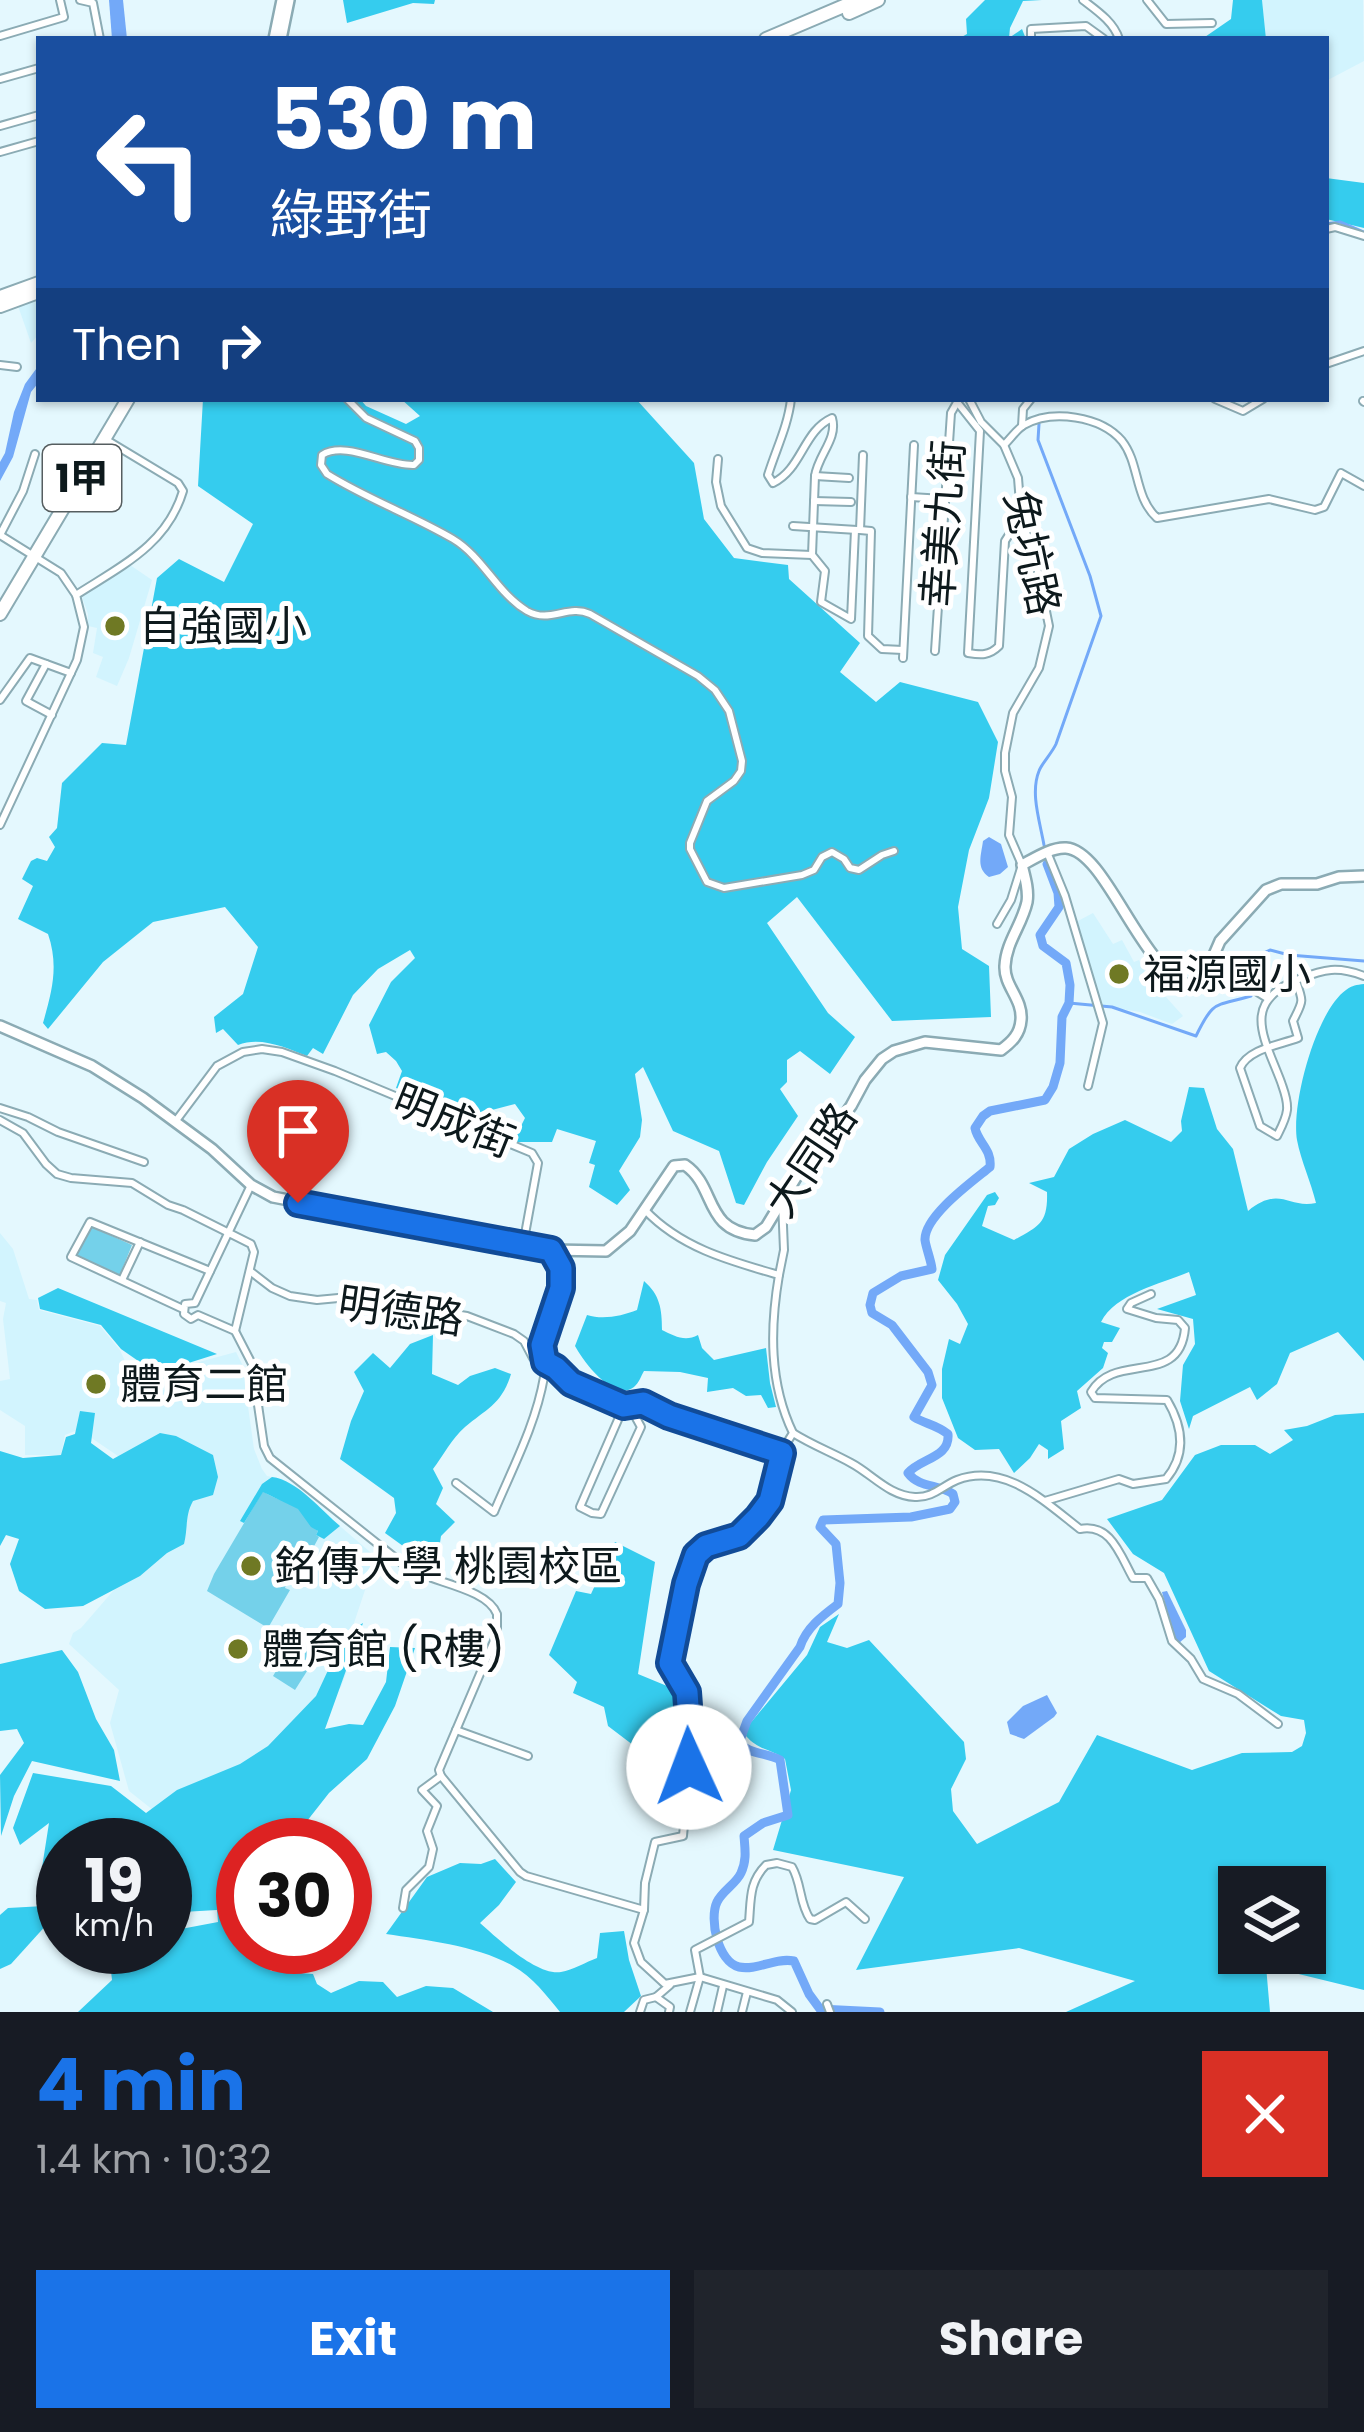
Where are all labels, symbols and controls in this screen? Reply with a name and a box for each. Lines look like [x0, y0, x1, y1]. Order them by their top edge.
text: 530 m [270, 61, 537, 178]
icon: left [72, 84, 228, 240]
text: 綠野街 [270, 177, 432, 253]
icon: right [206, 312, 272, 378]
text: Then [72, 313, 182, 376]
street label: 幸美九街 [908, 438, 978, 610]
road number: 1甲 [43, 445, 121, 511]
street label: 兔坑路 [990, 485, 1074, 621]
place label: 自強國小 [139, 597, 307, 656]
marker: 自強國小 [102, 613, 128, 639]
place label: 福源國小 [1143, 945, 1311, 1004]
marker: 福源國小 [1106, 961, 1132, 987]
street label: 明成街 [385, 1070, 523, 1172]
pin [247, 1080, 349, 1203]
street label: 大同路 [751, 1091, 871, 1229]
icon: arrive [265, 1098, 331, 1164]
street label: 明德路 [334, 1273, 468, 1349]
place label: 體育二館 [120, 1355, 288, 1414]
marker: 體育二館 [83, 1371, 109, 1397]
place label: 銘傳大學 桃園校區 [275, 1537, 622, 1596]
marker: 銘傳大學 桃園校區 [238, 1553, 264, 1579]
place label: 體育館 (R樓) [262, 1620, 505, 1679]
marker: 體育館 (R樓) [225, 1636, 251, 1662]
position arrow [626, 1704, 752, 1830]
speed limit sign: 30 [216, 1818, 372, 1974]
text: 19 [84, 1839, 144, 1923]
map controls [1218, 1866, 1326, 1974]
button: layers [1218, 1866, 1326, 1974]
text: km/h [74, 1904, 154, 1947]
text: 4 min [36, 2034, 246, 2135]
button: close [1202, 2051, 1328, 2177]
text: 1.4 km · 10:32 [36, 2132, 272, 2187]
button: Exit [36, 2270, 670, 2408]
button: Share [694, 2270, 1328, 2408]

